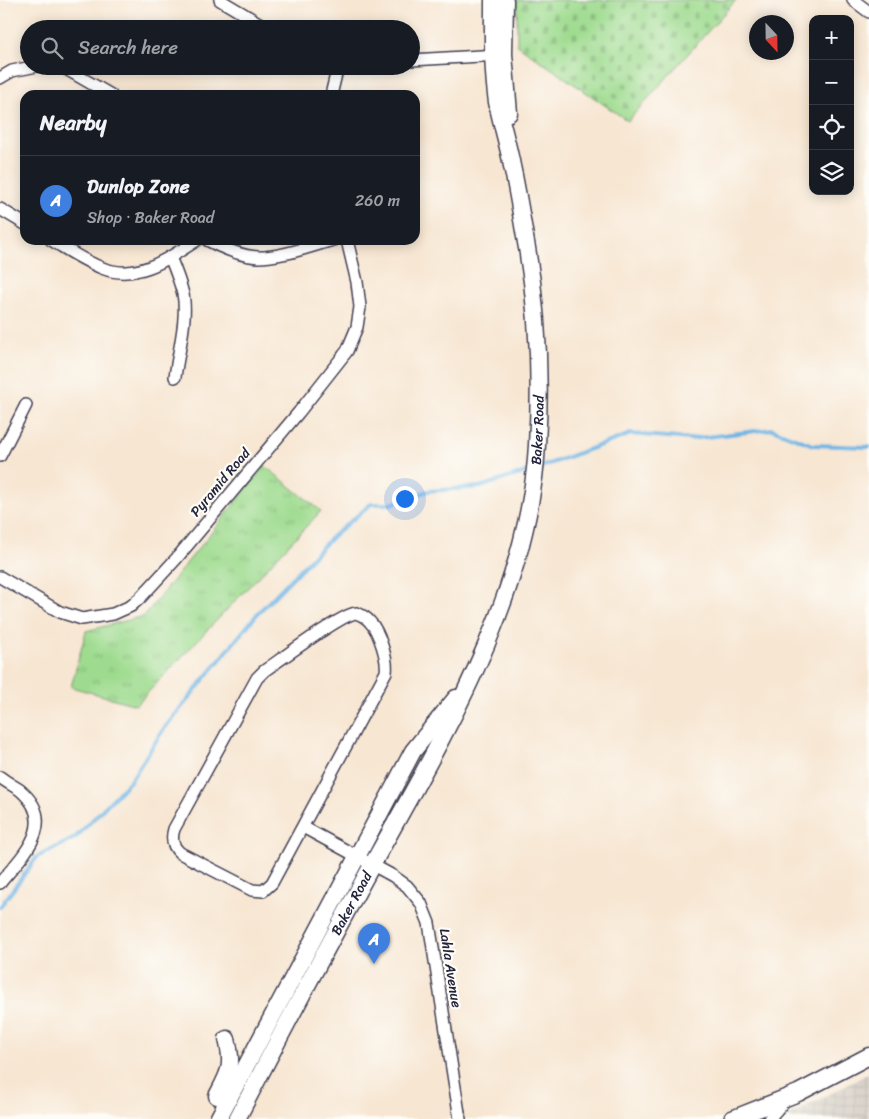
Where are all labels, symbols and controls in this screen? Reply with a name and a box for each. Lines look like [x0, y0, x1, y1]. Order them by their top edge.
north arrow [749, 15, 794, 60]
map controls [809, 15, 854, 195]
button: + [809, 15, 854, 60]
search box [20, 20, 420, 75]
text: Search here [78, 31, 178, 64]
icon: search [38, 34, 66, 62]
button: − [809, 60, 854, 105]
text: Nearby [40, 104, 106, 142]
button: locate [809, 105, 854, 150]
button: layers [809, 150, 854, 195]
text: Dunlop Zone [87, 170, 190, 203]
text: A [51, 186, 61, 215]
text: 260 m [355, 186, 400, 215]
text: Shop · Baker Road [87, 203, 214, 232]
street label: Baker Road [524, 393, 552, 466]
street label: Pyramid Road [184, 441, 258, 523]
your location [392, 486, 418, 512]
street label: Baker Road [324, 866, 380, 940]
pin: A [358, 923, 390, 964]
street label: Lahla Avenue [432, 927, 469, 1010]

